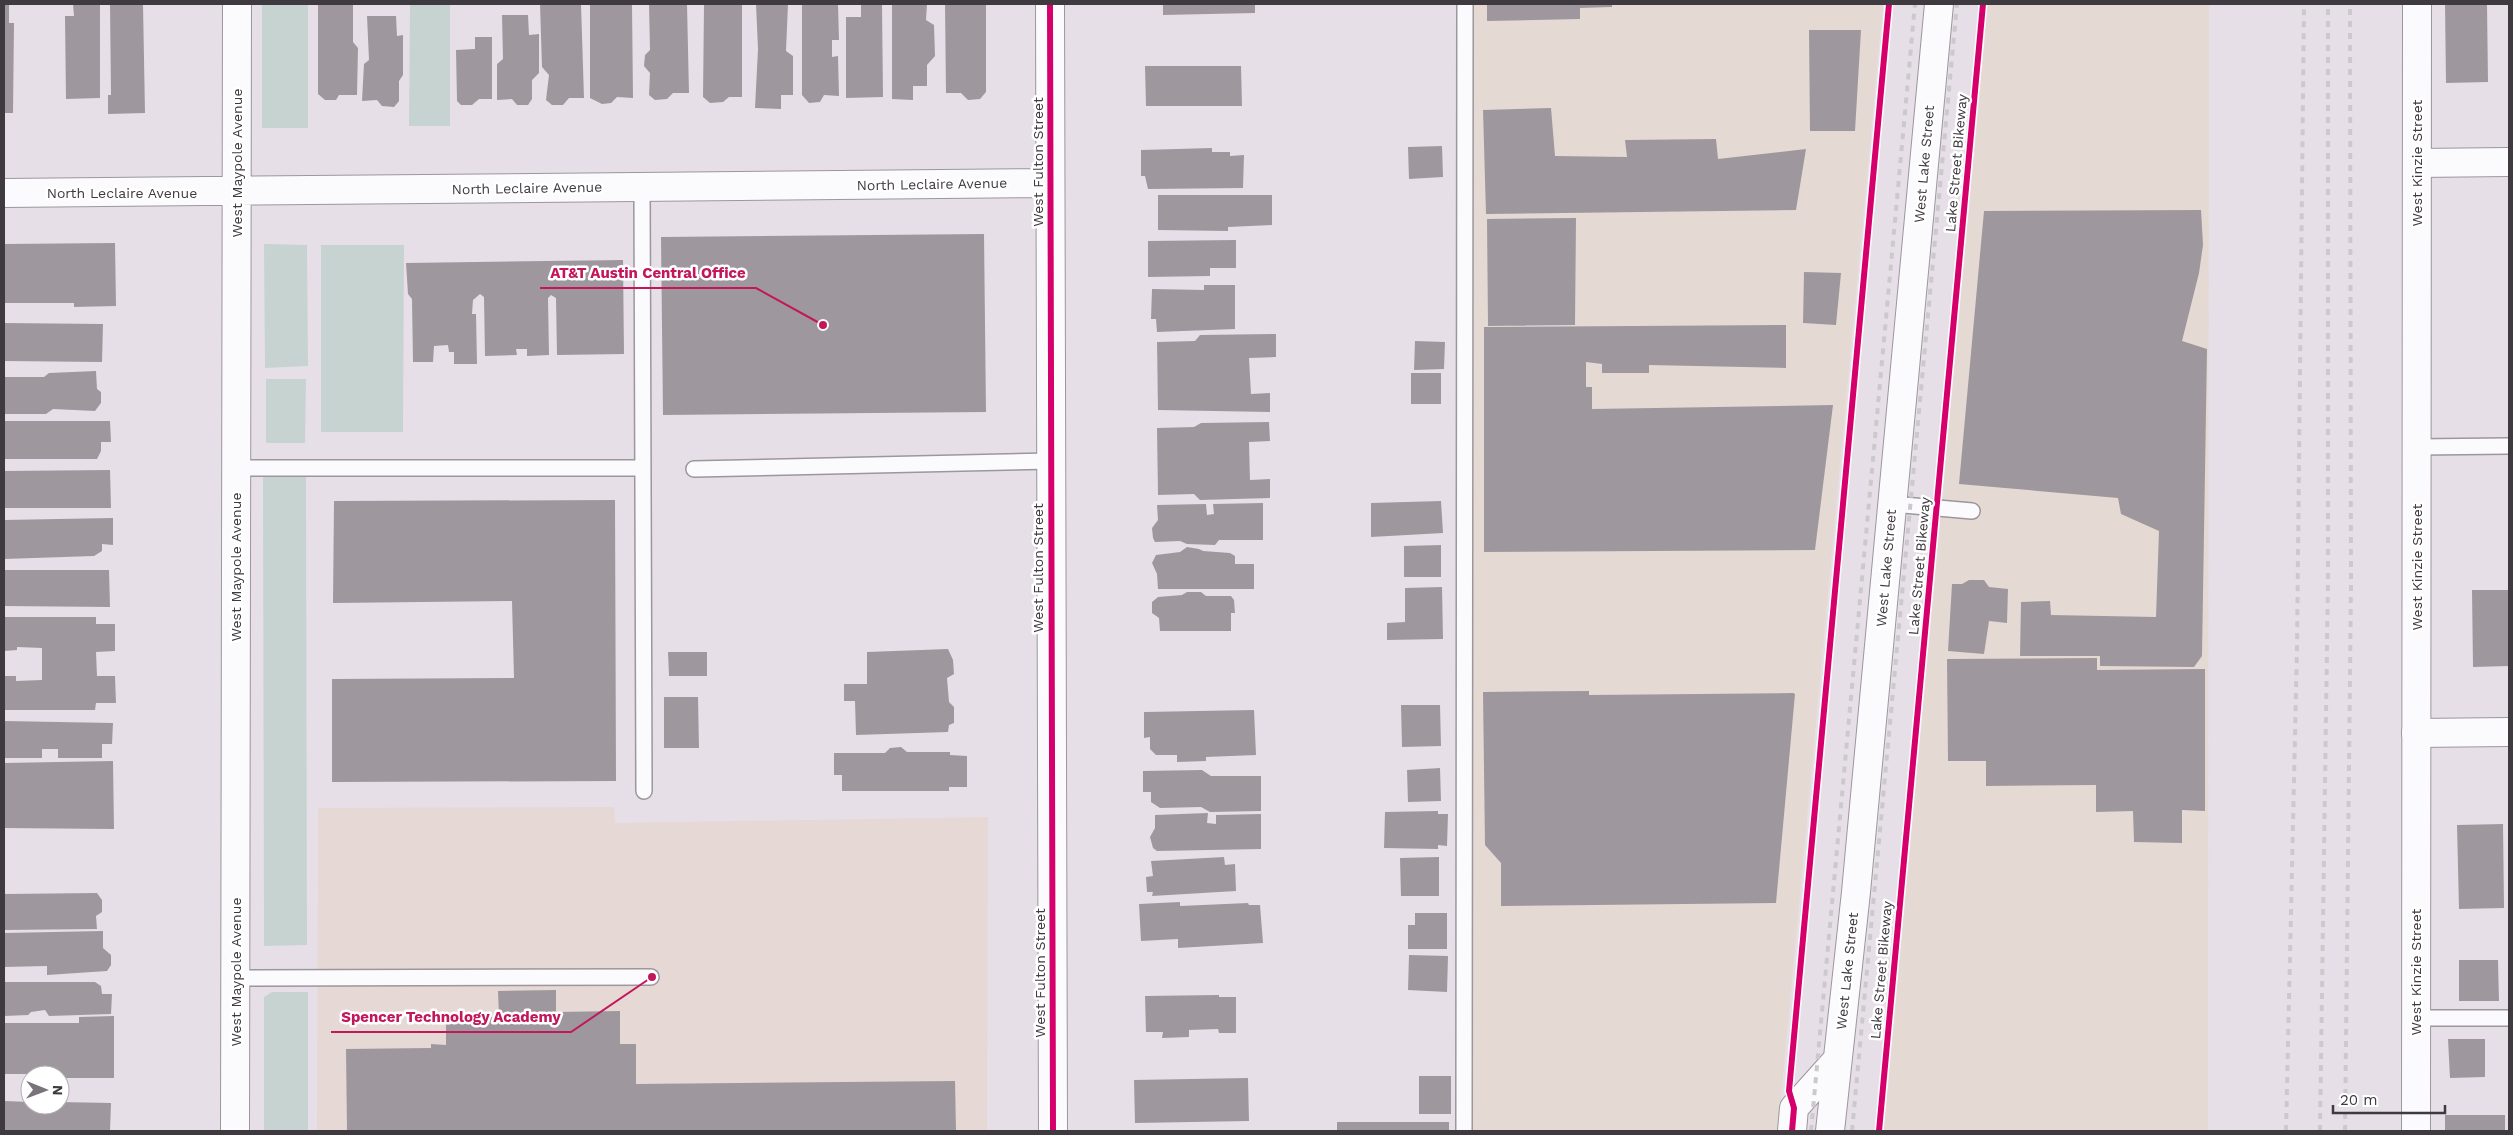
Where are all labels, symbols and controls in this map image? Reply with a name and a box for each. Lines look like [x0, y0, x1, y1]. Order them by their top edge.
street label: West Maypole Avenue [229, 89, 245, 237]
street label: Lake Street Bikeway [1942, 93, 1970, 233]
street label: West Fulton Street [1030, 97, 1046, 227]
street label: West Kinzie Street [2409, 99, 2425, 226]
street label: West Lake Street [1911, 104, 1937, 224]
street label: North Leclaire Avenue [857, 175, 1007, 193]
street label: North Leclaire Avenue [452, 179, 602, 197]
street label: North Leclaire Avenue [47, 185, 197, 201]
callout: AT&T Austin Central Office [540, 258, 756, 288]
text: AT&T Austin Central Office [550, 264, 746, 282]
street label: West Maypole Avenue [228, 493, 244, 641]
street label: Lake Street Bikeway [1905, 496, 1933, 636]
street label: West Fulton Street [1030, 503, 1046, 633]
street label: West Kinzie Street [2409, 503, 2425, 630]
street label: West Lake Street [1873, 508, 1899, 628]
street label: West Maypole Avenue [228, 898, 244, 1046]
street label: Lake Street Bikeway [1867, 900, 1895, 1040]
street label: West Fulton Street [1032, 908, 1048, 1038]
street label: West Kinzie Street [2408, 908, 2424, 1035]
street label: West Lake Street [1833, 911, 1861, 1031]
callout: Spencer Technology Academy [331, 1002, 571, 1032]
text: Spencer Technology Academy [341, 1008, 561, 1026]
north arrow [20, 1065, 70, 1115]
scale bar [2333, 1082, 2446, 1114]
text: N [50, 1085, 66, 1096]
text: 20 m [2340, 1091, 2378, 1109]

